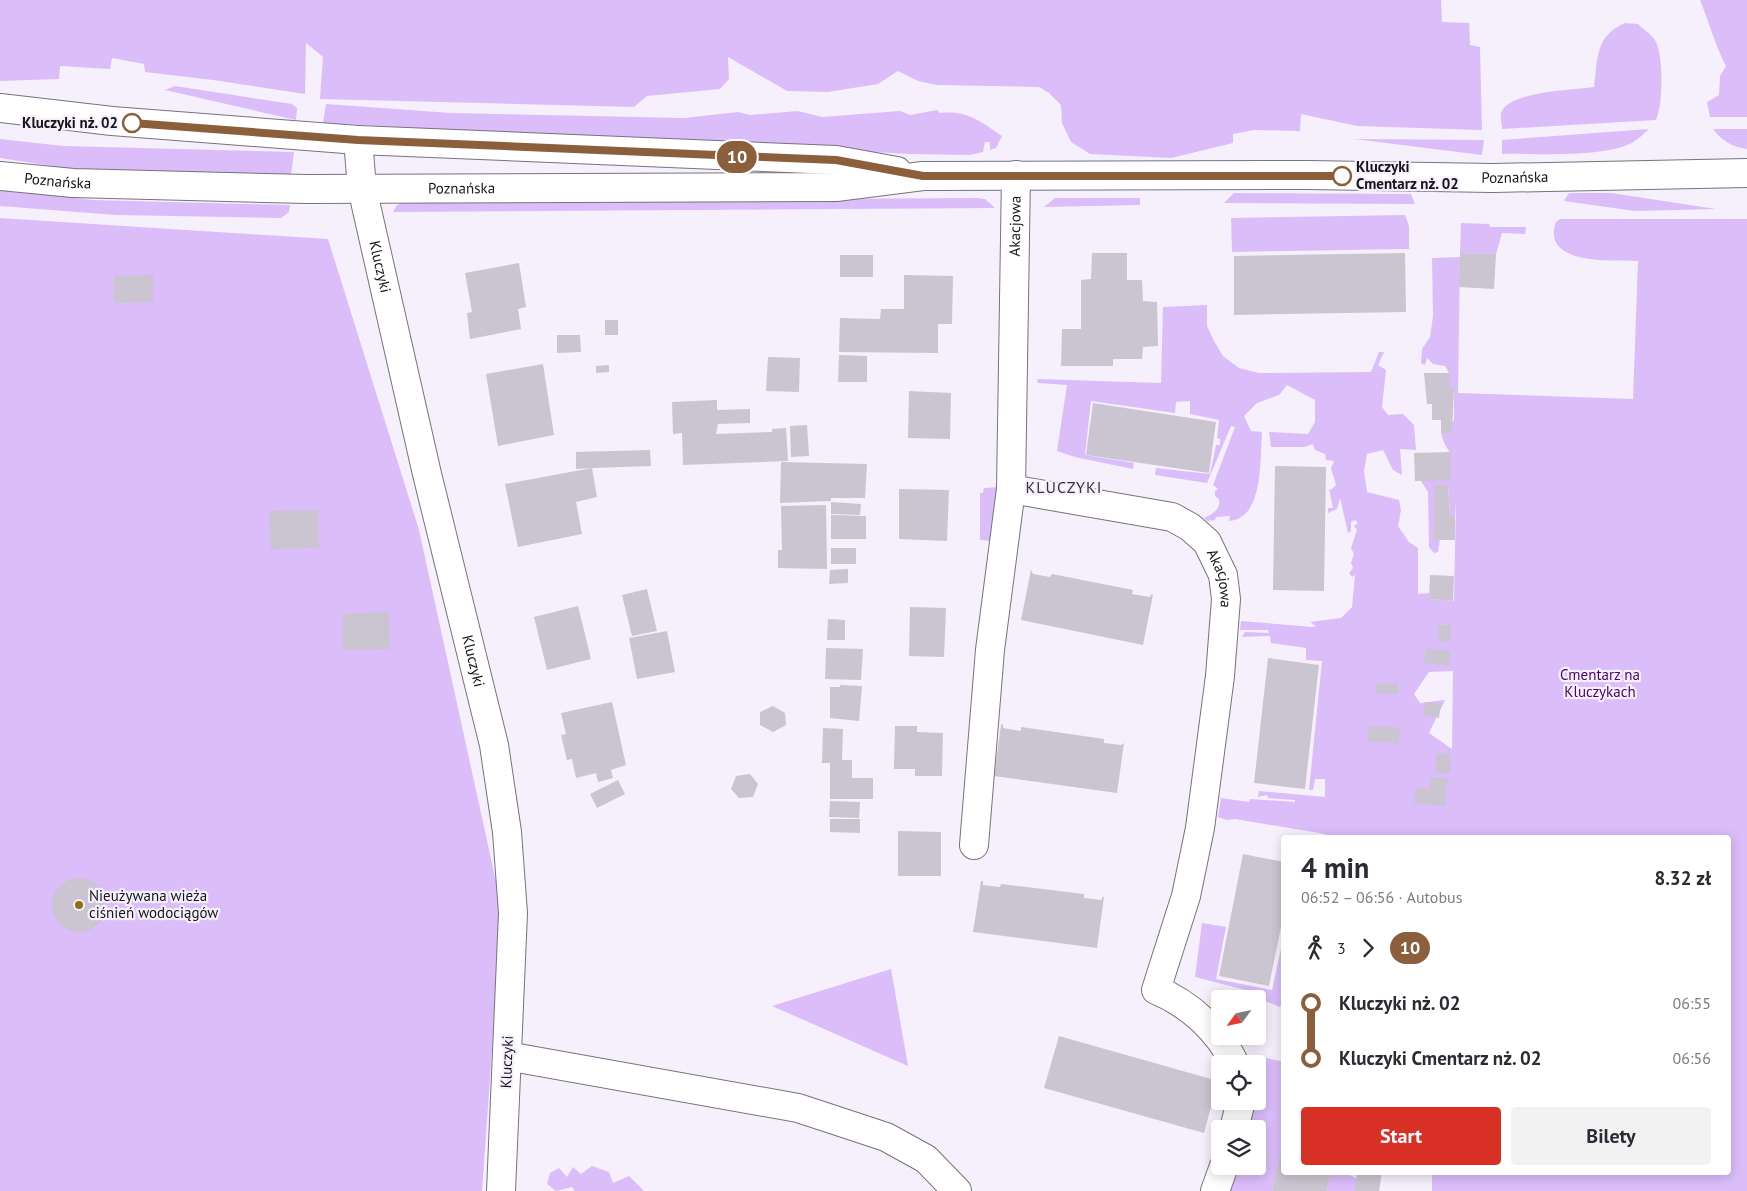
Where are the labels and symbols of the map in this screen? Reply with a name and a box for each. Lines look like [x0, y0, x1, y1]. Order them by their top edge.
place label: Kluczyki nż. 02 [22, 113, 118, 132]
marker: Kluczyki nż. 02 [122, 113, 142, 133]
line badge: 10 [714, 141, 760, 173]
place label: Kluczyki Cmentarz nż. 02 [1356, 157, 1459, 193]
marker: Kluczyki Cmentarz nż. 02 [1332, 166, 1352, 186]
street label: Poznańska [1481, 167, 1549, 187]
street label: Poznańska [23, 168, 92, 192]
street label: Poznańska [428, 178, 495, 198]
street label: Akacjowa [1005, 196, 1025, 256]
street label: Kluczyki [365, 239, 396, 295]
district label: KLUCZYKI [1026, 477, 1102, 497]
street label: Akacjowa [1203, 546, 1236, 608]
street label: Kluczyki [458, 633, 489, 689]
park label: Cmentarz na Kluczykach [1560, 665, 1640, 701]
place label: Nieużywana wieża ciśnień wodociągów [89, 886, 218, 922]
marker: Nieużywana wieża ciśnień wodociągów [73, 899, 85, 911]
north arrow [1211, 990, 1266, 1045]
street label: Kluczyki [496, 1035, 517, 1089]

